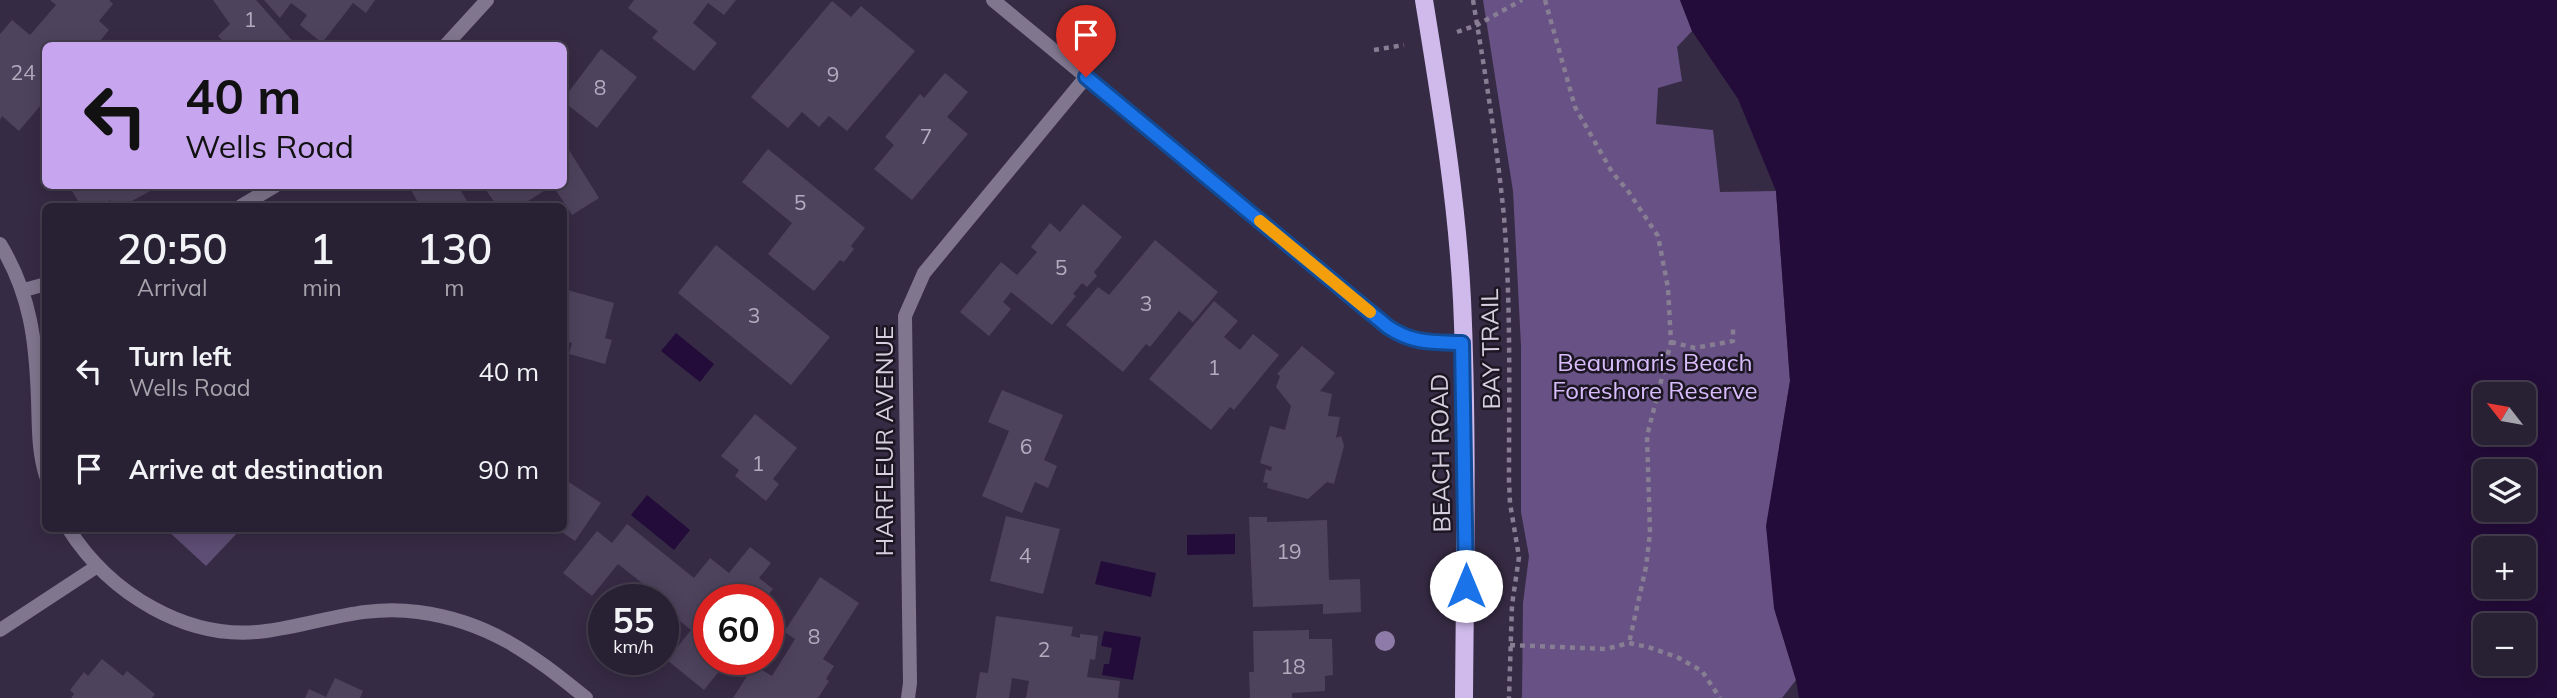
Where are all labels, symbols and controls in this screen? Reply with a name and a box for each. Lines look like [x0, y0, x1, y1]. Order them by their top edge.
pin [1056, 5, 1116, 77]
house number: 1 [244, 6, 256, 32]
icon: arrive [1067, 16, 1105, 54]
house number: 24 [10, 59, 36, 85]
house number: 9 [827, 61, 839, 87]
text: 40 m [185, 65, 301, 126]
icon: left [70, 70, 161, 161]
house number: 8 [594, 74, 606, 100]
house number: 7 [920, 123, 932, 149]
text: Wells Road [185, 126, 354, 166]
house number: 5 [794, 189, 806, 215]
text: 20:50 [117, 222, 228, 275]
text: 1 [309, 222, 335, 275]
text: 130 [417, 222, 492, 275]
house number: 5 [1055, 254, 1067, 280]
text: Arrival [137, 273, 207, 302]
text: min [302, 273, 342, 302]
text: m [444, 273, 464, 302]
street label: BAY TRAIL [1474, 288, 1506, 410]
house number: 3 [1140, 290, 1152, 316]
house number: 3 [748, 302, 760, 328]
street label: HARFLEUR AVENUE [869, 326, 899, 556]
text: Turn left [129, 340, 231, 373]
park label: Beaumaris Beach Foreshore Reserve [1552, 347, 1758, 405]
icon: left [70, 352, 108, 390]
house number: 1 [1208, 354, 1220, 380]
text: 40 m [478, 355, 539, 388]
text: Wells Road [129, 373, 250, 402]
street label: BEACH ROAD [1424, 373, 1456, 533]
north arrow [2473, 382, 2536, 444]
map controls [2473, 382, 2536, 676]
house number: 6 [1020, 433, 1032, 459]
icon: arrive [70, 450, 108, 488]
house number: 1 [752, 450, 764, 476]
text: Arrive at destination [129, 453, 384, 486]
text: 90 m [478, 453, 539, 486]
button: layers [2473, 459, 2536, 522]
button: + [2473, 536, 2536, 599]
house number: 19 [1276, 538, 1302, 564]
house number: 4 [1019, 542, 1032, 568]
position arrow [1429, 549, 1503, 623]
speed limit sign: 60 [693, 584, 784, 675]
text: 55 [612, 598, 655, 642]
button: − [2473, 613, 2536, 676]
house number: 8 [808, 623, 820, 649]
text: km/h [613, 635, 654, 658]
house number: 2 [1038, 636, 1050, 662]
house number: 18 [1280, 653, 1306, 679]

